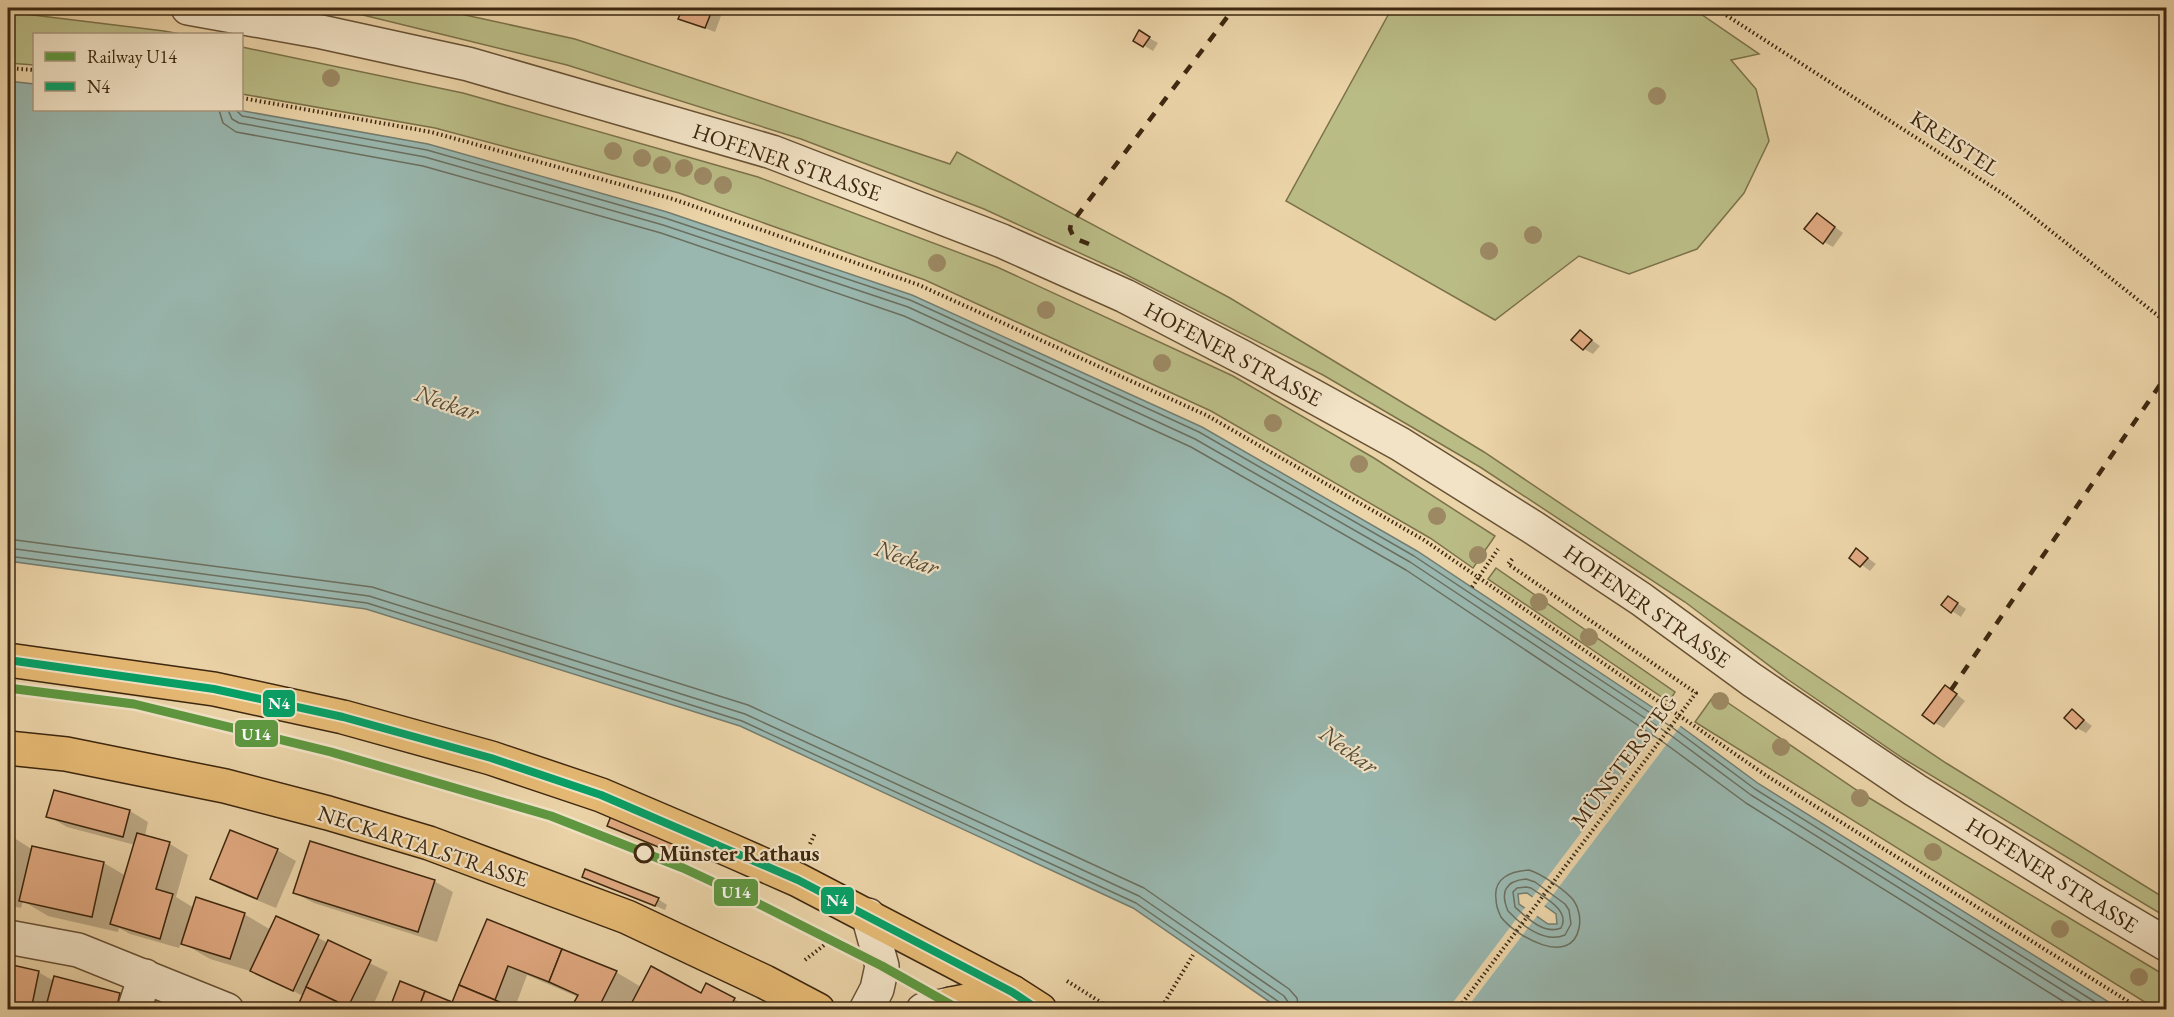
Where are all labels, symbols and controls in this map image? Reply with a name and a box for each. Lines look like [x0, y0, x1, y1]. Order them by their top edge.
legend [33, 33, 243, 111]
text: Railway U14 [87, 45, 177, 68]
text: N4 [87, 75, 110, 98]
street label: KREISTEL [1905, 103, 2005, 183]
street label: HOFENER STRASSE [689, 116, 885, 208]
street label: HOFENER STRASSE [1139, 295, 1327, 413]
water label: Neckar [410, 376, 485, 428]
water label: Neckar [870, 531, 945, 583]
street label: HOFENER STRASSE [1558, 537, 1736, 675]
street label: MÜNSTERSTEG [1564, 688, 1684, 834]
line badge: N4 [262, 689, 296, 718]
text: N4 [268, 693, 290, 714]
water label: Neckar [1313, 717, 1386, 782]
line badge: U14 [234, 719, 279, 748]
text: U14 [242, 724, 271, 745]
street label: NECKARTALSTRASSE [314, 798, 532, 894]
street label: HOFENER STRASSE [1960, 810, 2144, 940]
place label: Münster Rathaus [659, 839, 820, 868]
marker: Münster Rathaus [634, 843, 654, 863]
line badge: U14 [713, 878, 759, 907]
text: U14 [722, 882, 751, 903]
line badge: N4 [820, 886, 855, 915]
text: N4 [826, 890, 848, 911]

